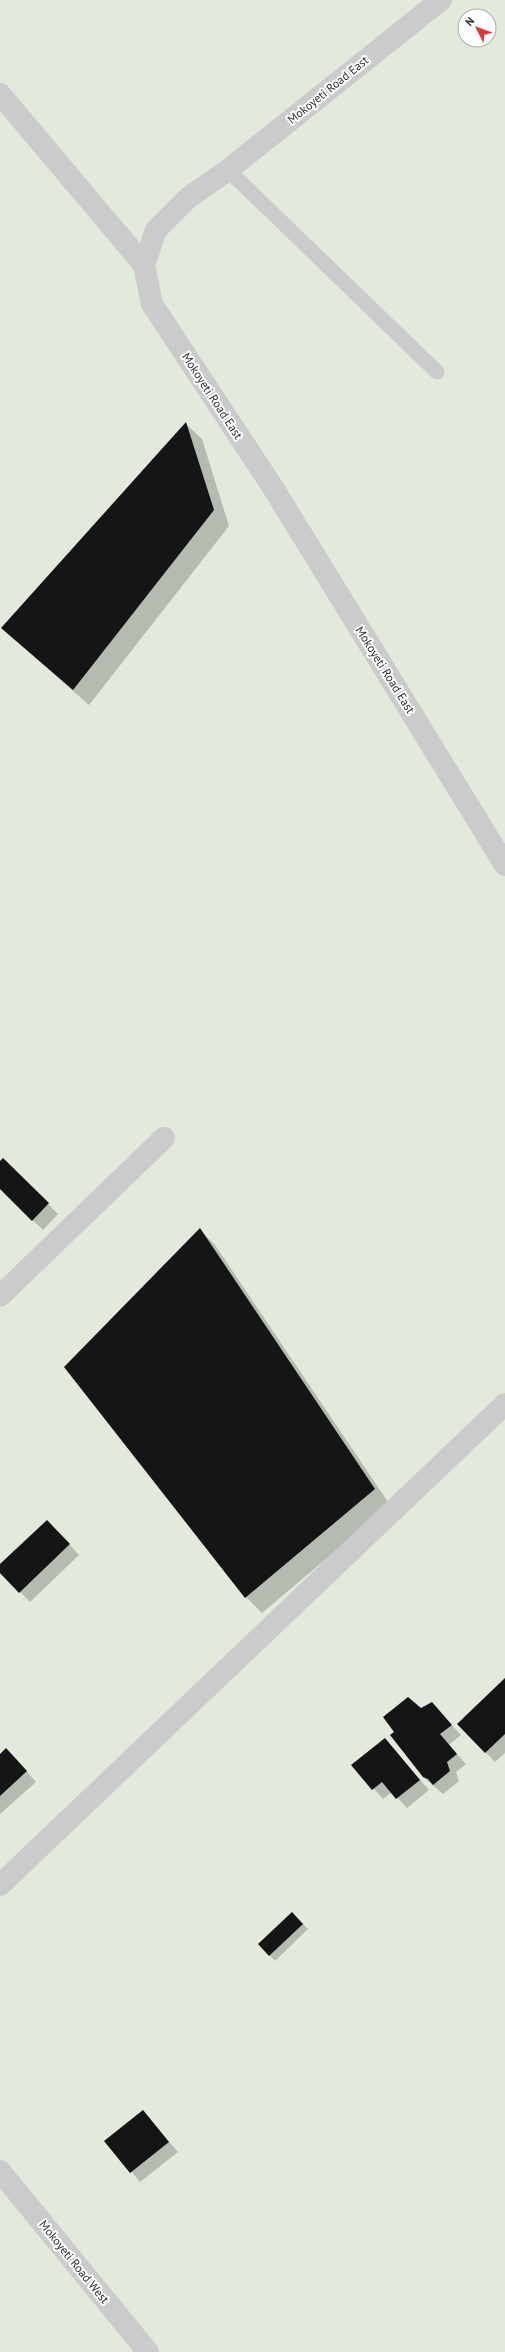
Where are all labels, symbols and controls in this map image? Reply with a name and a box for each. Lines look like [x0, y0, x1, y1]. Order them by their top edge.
north arrow [457, 8, 497, 48]
text: N [462, 14, 477, 29]
street label: Mokoyeti Road East [284, 52, 371, 127]
street label: Mokoyeti Road East [179, 350, 246, 442]
street label: Mokoyeti Road East [353, 623, 418, 716]
street label: Mokoyeti Road West [36, 2217, 113, 2306]

